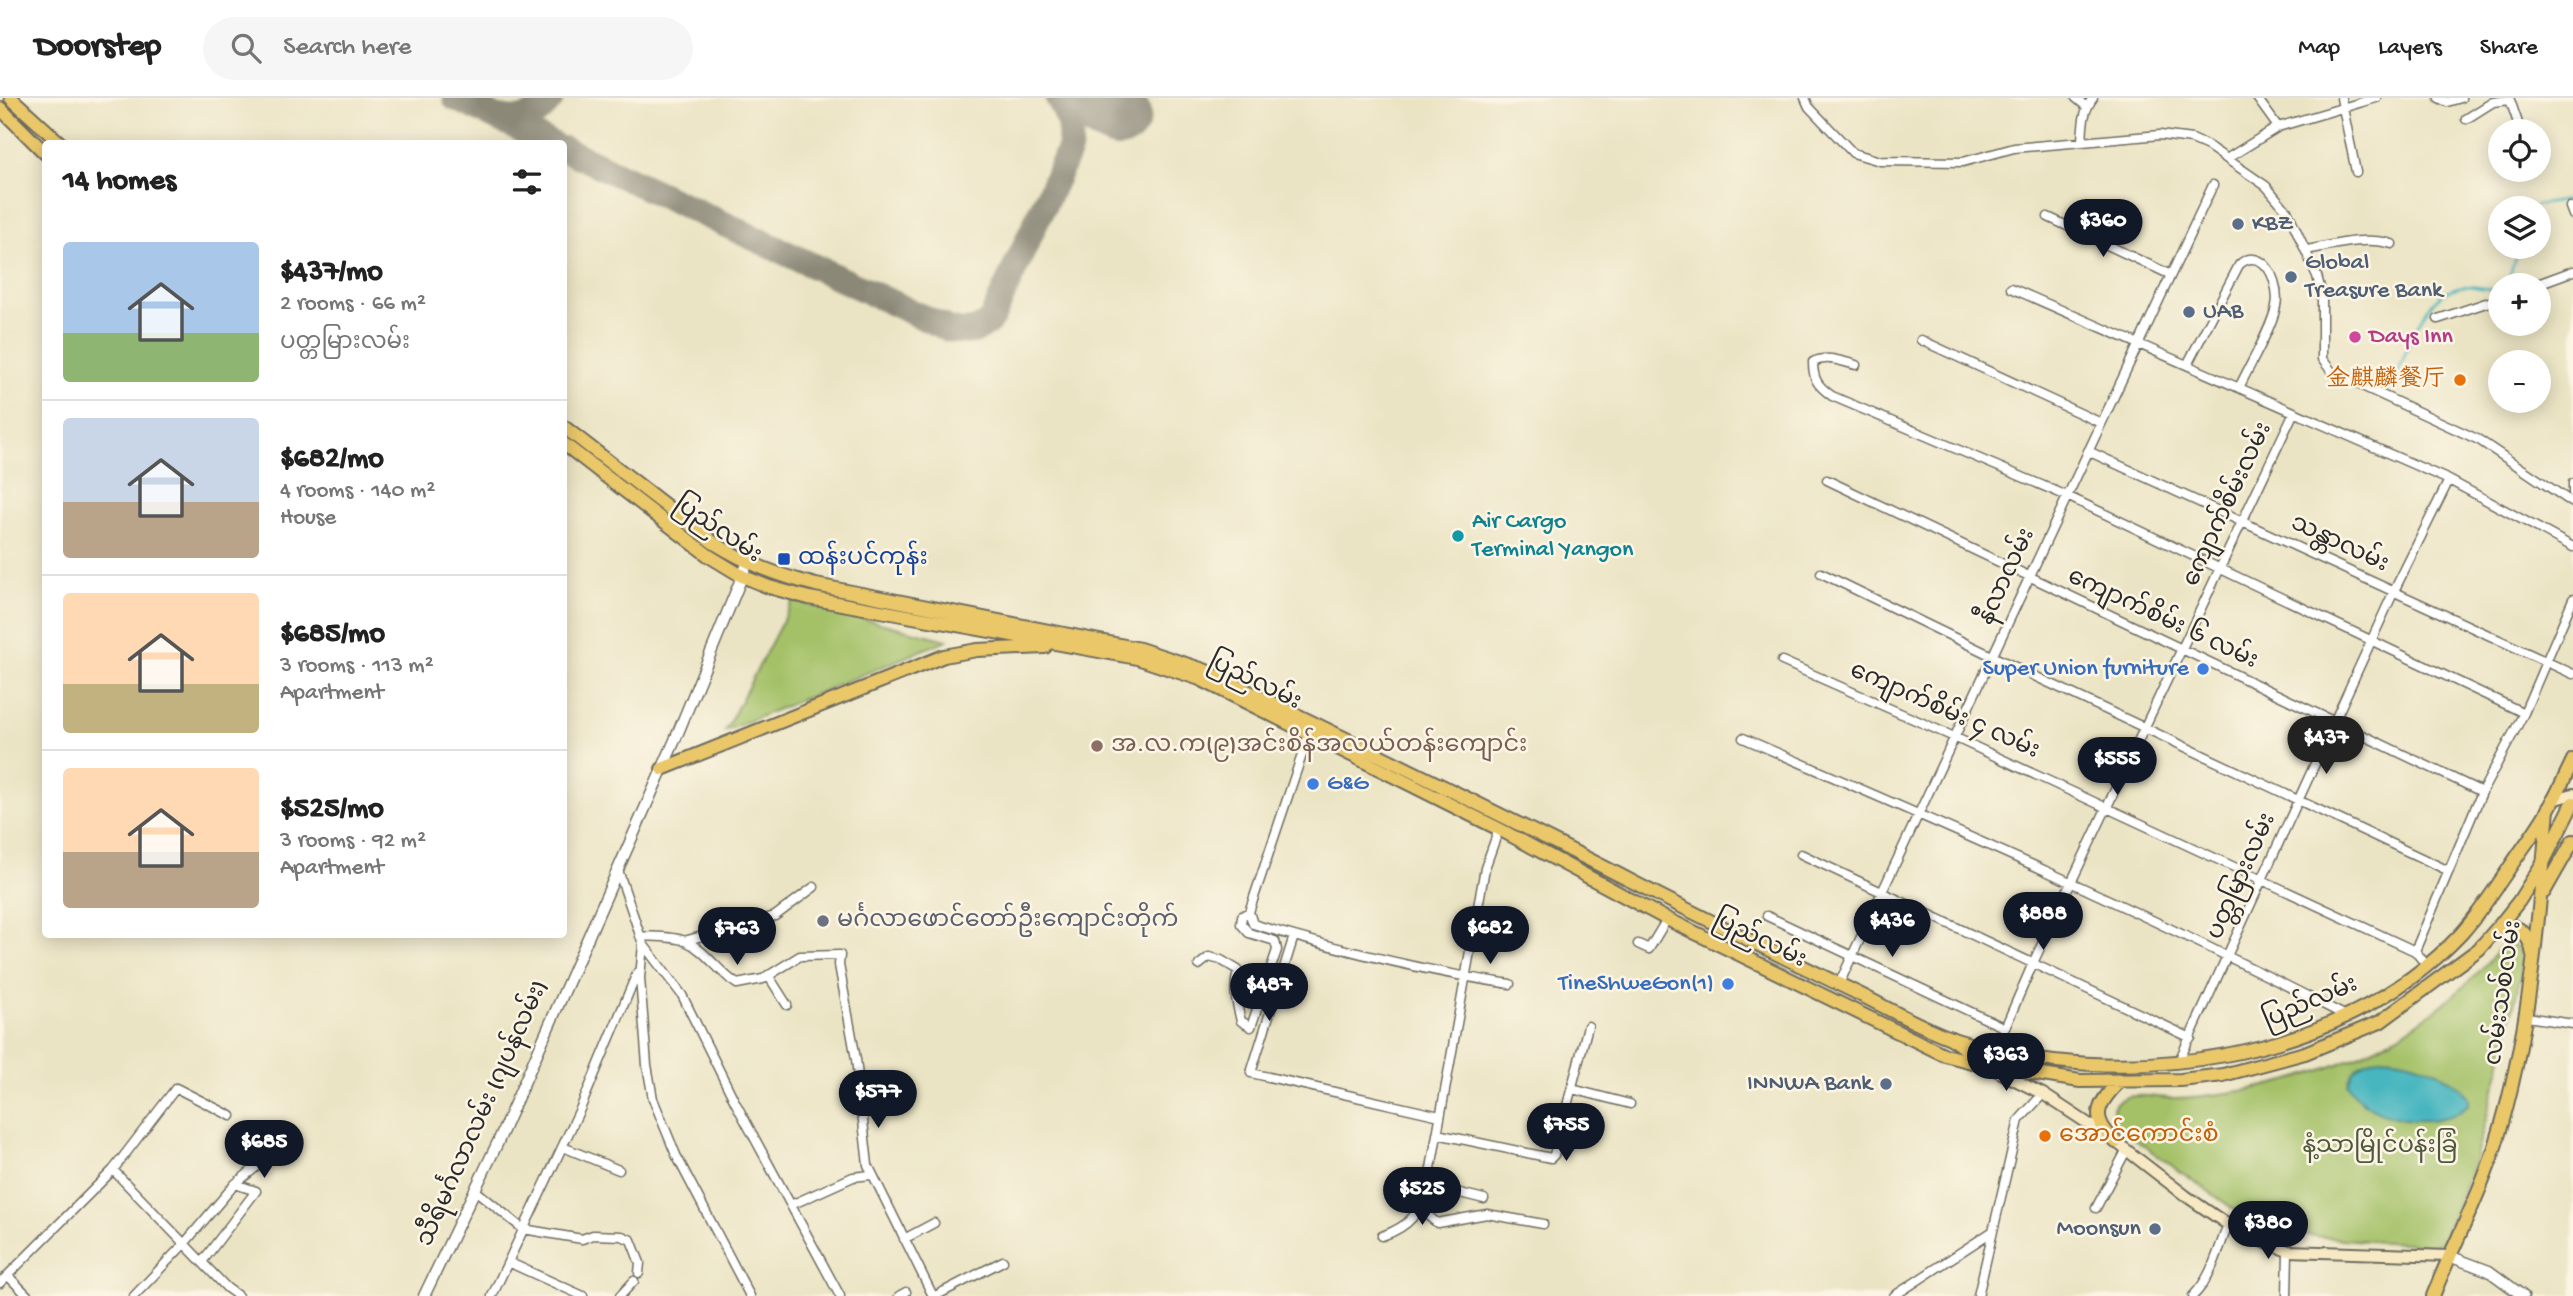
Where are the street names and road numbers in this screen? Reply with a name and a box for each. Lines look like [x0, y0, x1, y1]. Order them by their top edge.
street label: ကျောက်စိမ်းလမ်း [2174, 416, 2281, 592]
street label: ပြည်လမ်း [667, 487, 769, 572]
street label: သန္တာလမ်း [2285, 505, 2395, 581]
street label: နီလာလမ်း [1969, 522, 2044, 630]
street label: ကျောက်စိမ်း ၆ လမ်း [2062, 559, 2264, 678]
street label: ပြည်လမ်း [1202, 644, 1307, 719]
street label: ကျောက်စိမ်း ၄ လမ်း [1844, 653, 2045, 768]
street label: ပတ္တမြားလမ်း [2198, 807, 2285, 945]
street label: ပြည်လမ်း [1707, 902, 1812, 977]
street label: လမ်းသစ်လမ်း [2476, 918, 2530, 1067]
street label: ပြည်လမ်း [2257, 967, 2363, 1038]
street label: သီရိမင်္ဂလာလမ်း (ဂျပန်လမ်း) [408, 974, 557, 1252]

